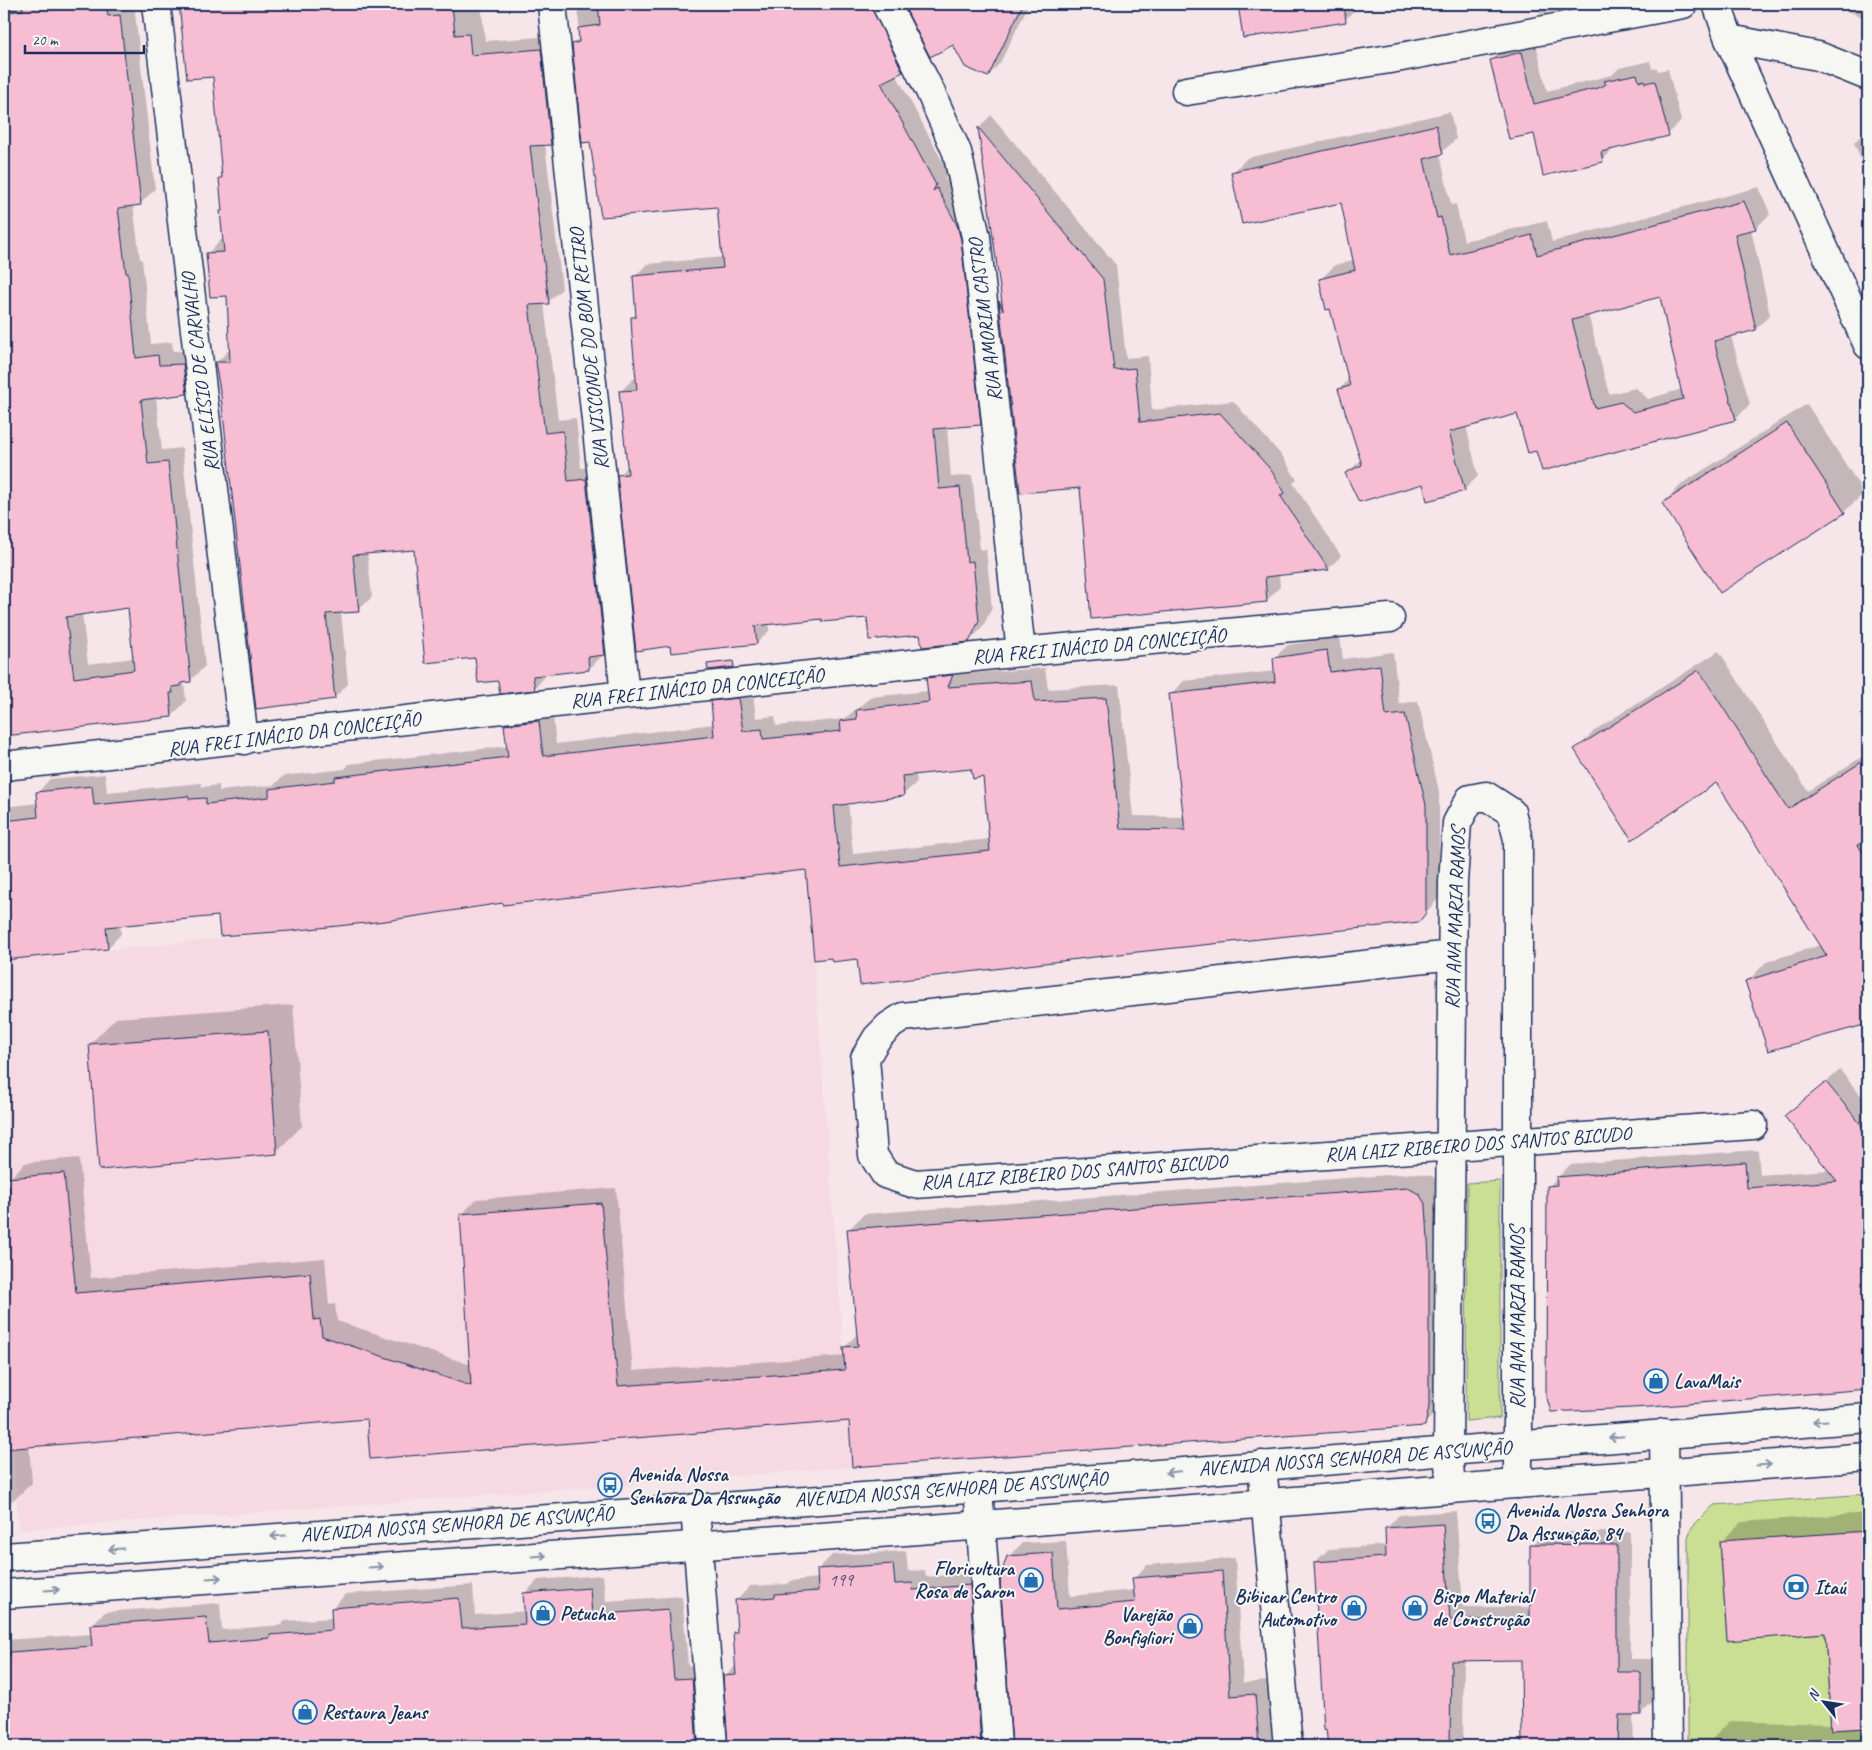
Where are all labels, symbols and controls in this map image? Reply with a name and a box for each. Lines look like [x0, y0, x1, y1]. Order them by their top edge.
scale bar [25, 22, 144, 54]
text: 20 m [32, 31, 59, 50]
street label: RUA VISCONDE DO BOM RETIRO [564, 225, 614, 471]
street label: RUA AMORIM CASTRO [962, 235, 1007, 403]
street label: RUA ELÍSIO DE CARVALHO [175, 269, 225, 473]
street label: RUA FREI INÁCIO DA CONCEIÇÃO [971, 622, 1229, 670]
street label: RUA FREI INÁCIO DA CONCEIÇÃO [569, 662, 827, 714]
street label: RUA FREI INÁCIO DA CONCEIÇÃO [166, 706, 424, 762]
street label: RUA ANA MARIA RAMOS [1439, 822, 1471, 1009]
street label: RUA LAIZ RIBEIRO DOS SANTOS BICUDO [1324, 1121, 1634, 1167]
street label: RUA LAIZ RIBEIRO DOS SANTOS BICUDO [920, 1149, 1230, 1195]
street label: RUA ANA MARIA RAMOS [1505, 1223, 1530, 1409]
shop icon: LavaMais [1643, 1368, 1669, 1394]
place label: LavaMais [1674, 1369, 1742, 1394]
one-way arrow [1812, 1417, 1828, 1426]
one-way arrow [1608, 1433, 1624, 1442]
street label: AVENIDA NOSSA SENHORA DE ASSUNÇÃO [1198, 1434, 1514, 1481]
one-way arrow [1756, 1461, 1772, 1470]
place label: Avenida Nossa Senhora Da Assunção [628, 1462, 781, 1510]
street label: AVENIDA NOSSA SENHORA DE ASSUNÇÃO [794, 1465, 1110, 1512]
one-way arrow [1165, 1468, 1181, 1477]
bus stop icon: Avenida Nossa Senhora Da Assunção [597, 1472, 623, 1498]
place label: Avenida Nossa Senhora Da Assunção, 84 [1506, 1498, 1670, 1546]
street label: AVENIDA NOSSA SENHORA DE ASSUNÇÃO [300, 1500, 616, 1547]
bus stop icon: Avenida Nossa Senhora Da Assunção, 84 [1475, 1508, 1501, 1534]
one-way arrow [270, 1532, 286, 1541]
one-way arrow [108, 1544, 124, 1553]
one-way arrow [530, 1551, 546, 1560]
place label: Floricultura Rosa de Saron [914, 1556, 1016, 1604]
one-way arrow [368, 1562, 384, 1571]
shop icon: Floricultura Rosa de Saron [1018, 1567, 1044, 1593]
house number: 199 [829, 1569, 855, 1591]
one-way arrow [206, 1573, 222, 1583]
bank icon: Itaú [1783, 1574, 1809, 1600]
place label: Itaú [1814, 1575, 1847, 1600]
place label: Bibicar Centro Automotivo [1235, 1584, 1338, 1632]
place label: Bispo Material de Construção [1432, 1584, 1536, 1632]
one-way arrow [44, 1586, 60, 1595]
shop icon: Bibicar Centro Automotivo [1341, 1595, 1367, 1621]
shop icon: Bispo Material de Construção [1402, 1595, 1428, 1621]
shop icon: Petucha [530, 1600, 556, 1626]
place label: Petucha [560, 1601, 616, 1626]
place label: Varejão Bonfigliori [1103, 1602, 1175, 1650]
shop icon: Varejão Bonfigliori [1177, 1613, 1203, 1639]
north arrow [1800, 1678, 1850, 1728]
text: N [1804, 1686, 1824, 1704]
shop icon: Restaura Jeans [292, 1699, 318, 1725]
place label: Restaura Jeans [322, 1700, 429, 1725]

